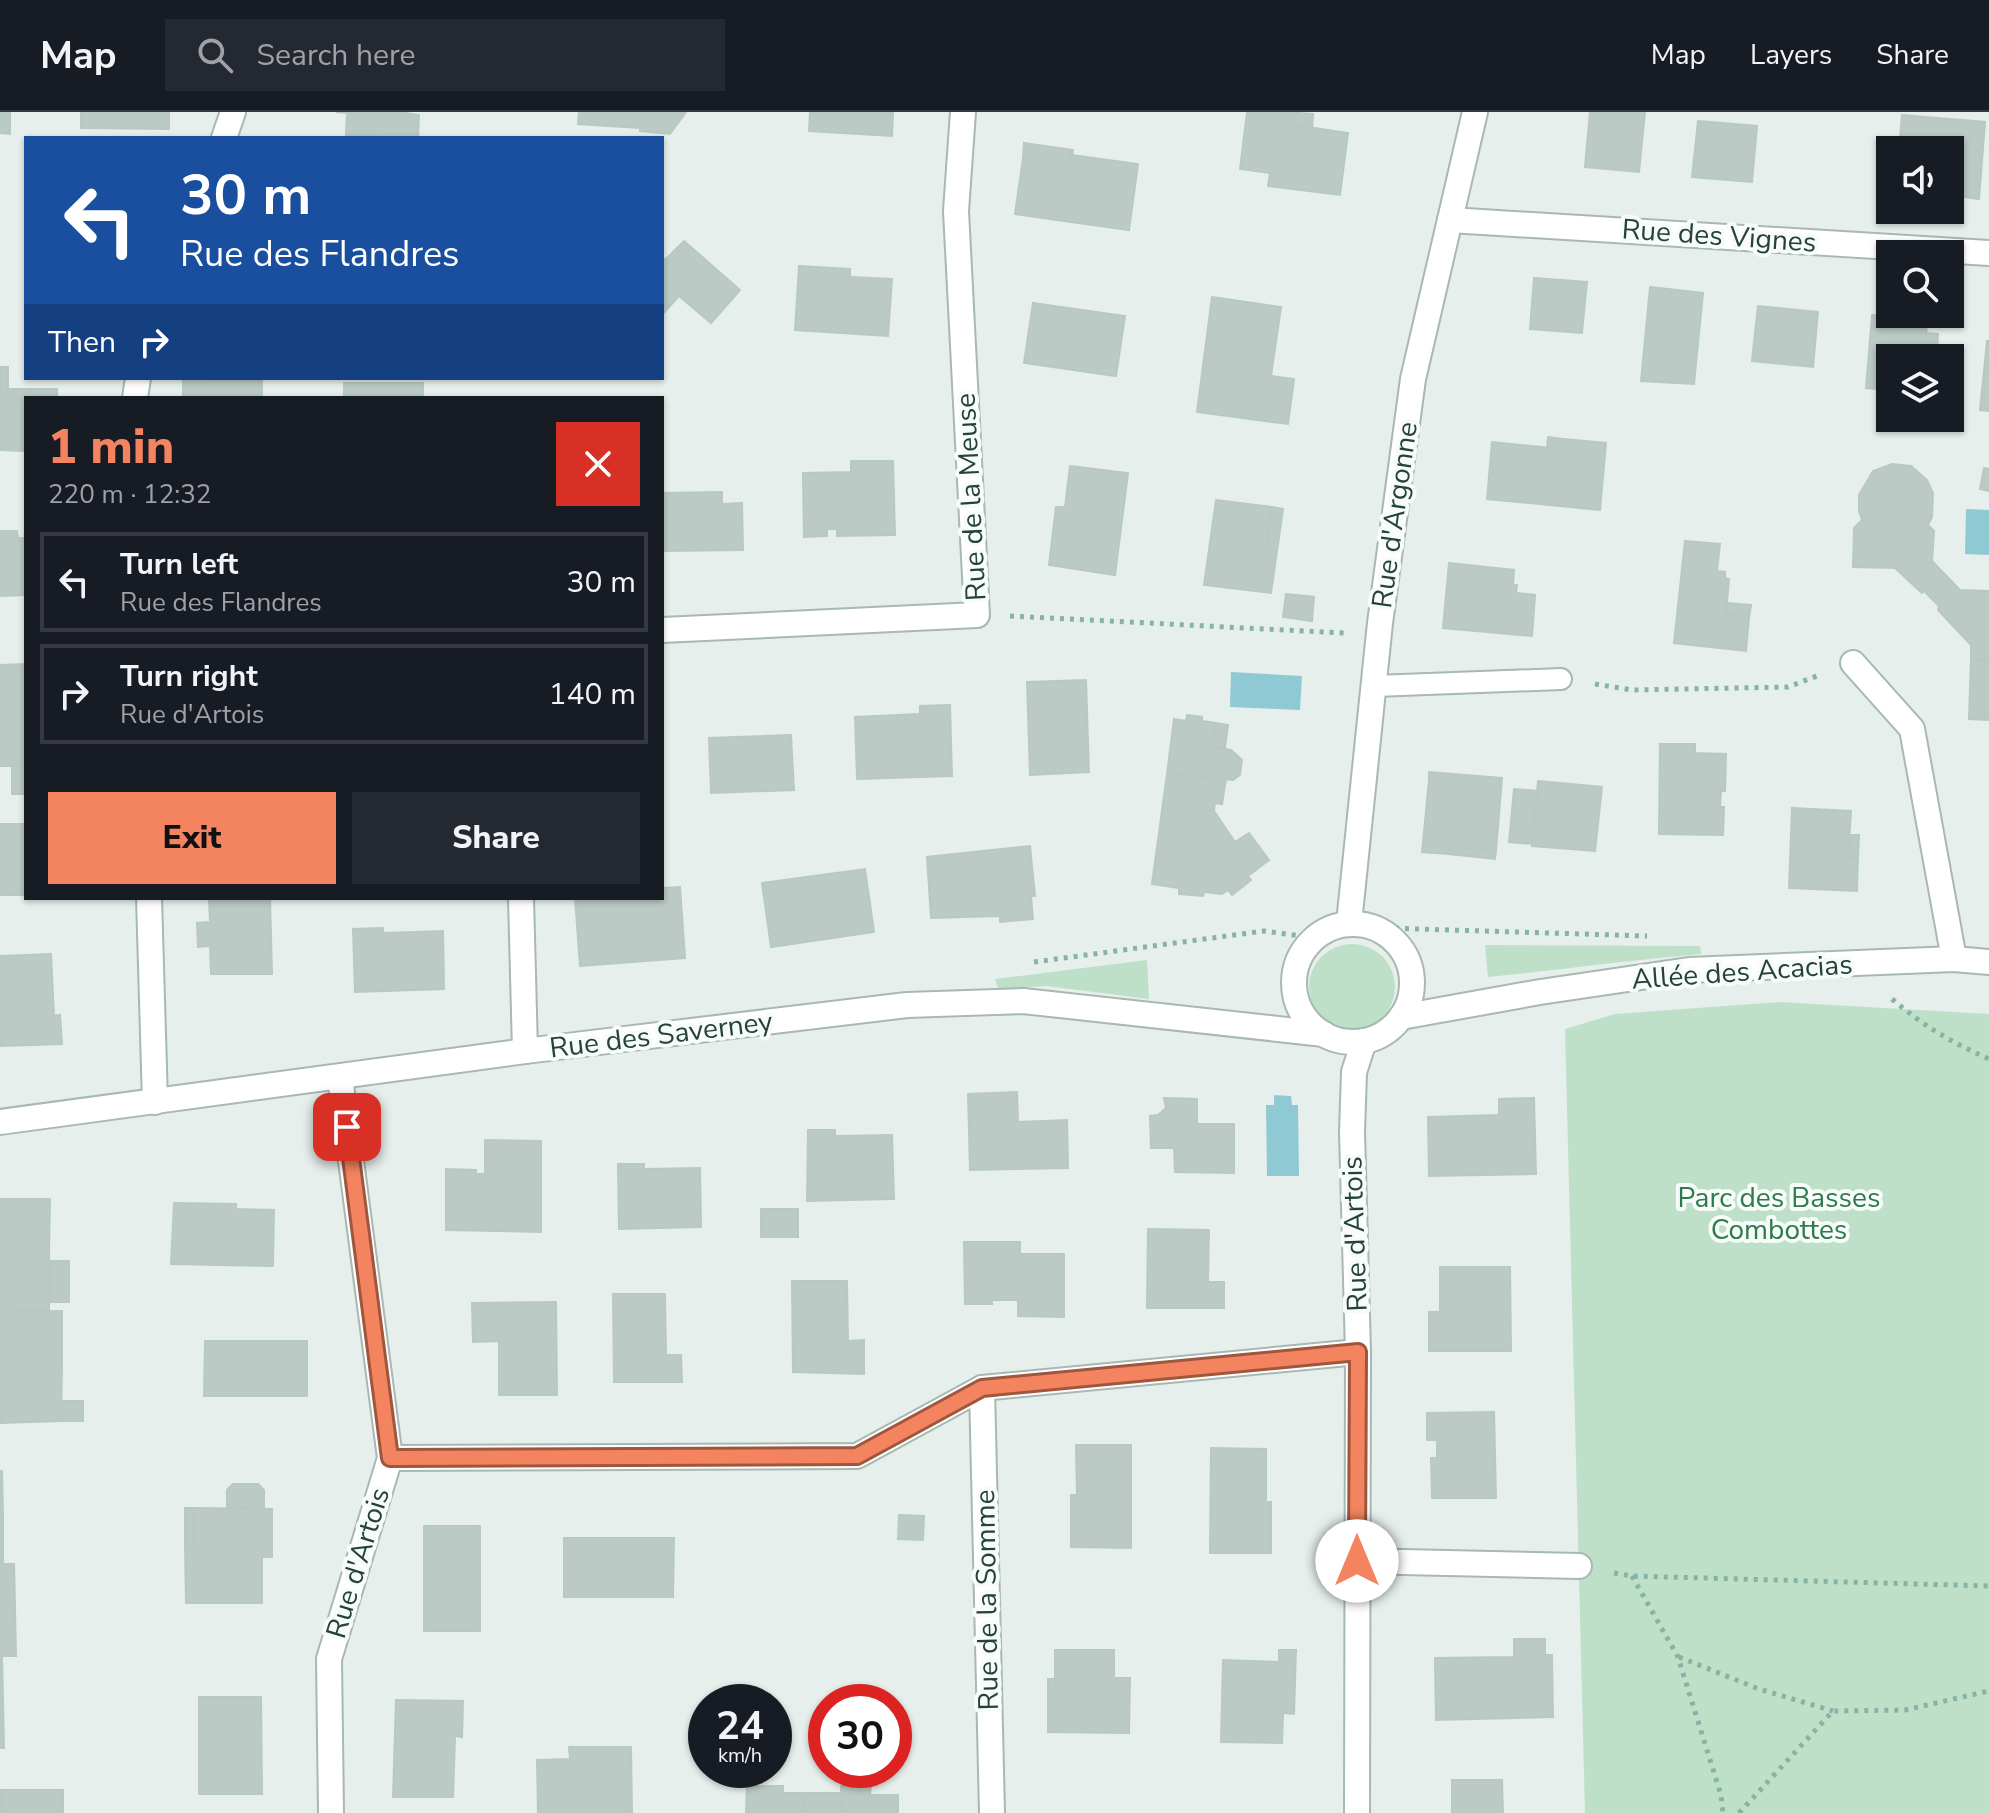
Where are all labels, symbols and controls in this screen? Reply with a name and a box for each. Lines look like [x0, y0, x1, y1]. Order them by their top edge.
search box [165, 19, 725, 91]
text: Map [40, 30, 117, 81]
icon: search [193, 33, 237, 77]
text: Search here [257, 35, 416, 76]
text: Map [1651, 36, 1706, 74]
text: Layers [1750, 36, 1832, 74]
text: Share [1876, 36, 1949, 74]
map controls [1876, 136, 1964, 432]
button: sound [1876, 136, 1964, 224]
text: 30 m [180, 157, 311, 234]
icon: left [48, 168, 152, 272]
street label: Rue des Vignes [1620, 210, 1818, 262]
text: Rue des Flandres [180, 230, 459, 279]
button: search [1876, 240, 1964, 328]
icon: right [132, 320, 176, 364]
text: Then [48, 322, 116, 363]
button: layers [1876, 344, 1964, 432]
street label: Rue de la Meuse [947, 392, 995, 602]
text: 1 min [48, 414, 174, 480]
street label: Rue d'Argonne [1363, 419, 1427, 611]
button: close [556, 422, 640, 506]
text: 220 m · 12:32 [48, 477, 211, 512]
text: Turn left [120, 544, 238, 585]
icon: left [52, 560, 96, 604]
text: 30 m [567, 562, 636, 603]
text: Rue des Flandres [120, 585, 322, 620]
text: Turn right [120, 656, 258, 697]
icon: right [52, 672, 96, 716]
text: 140 m [549, 674, 636, 715]
text: Rue d'Artois [120, 697, 264, 732]
button: Exit [48, 792, 336, 884]
button: Share [352, 792, 640, 884]
street label: Allée des Acacias [1630, 945, 1854, 999]
street label: Rue des Saverney [547, 1002, 775, 1068]
pin [313, 1093, 381, 1161]
icon: arrive [325, 1105, 369, 1149]
street label: Rue d'Artois [1333, 1156, 1377, 1312]
park label: Parc des Basses Combottes [1678, 1179, 1880, 1249]
street label: Rue d'Artois [317, 1483, 399, 1643]
street label: Rue de la Somme [966, 1489, 1008, 1711]
position arrow [1315, 1519, 1399, 1603]
speed limit sign: 30 [808, 1684, 912, 1788]
text: 24 [716, 1699, 764, 1753]
text: km/h [718, 1742, 762, 1769]

